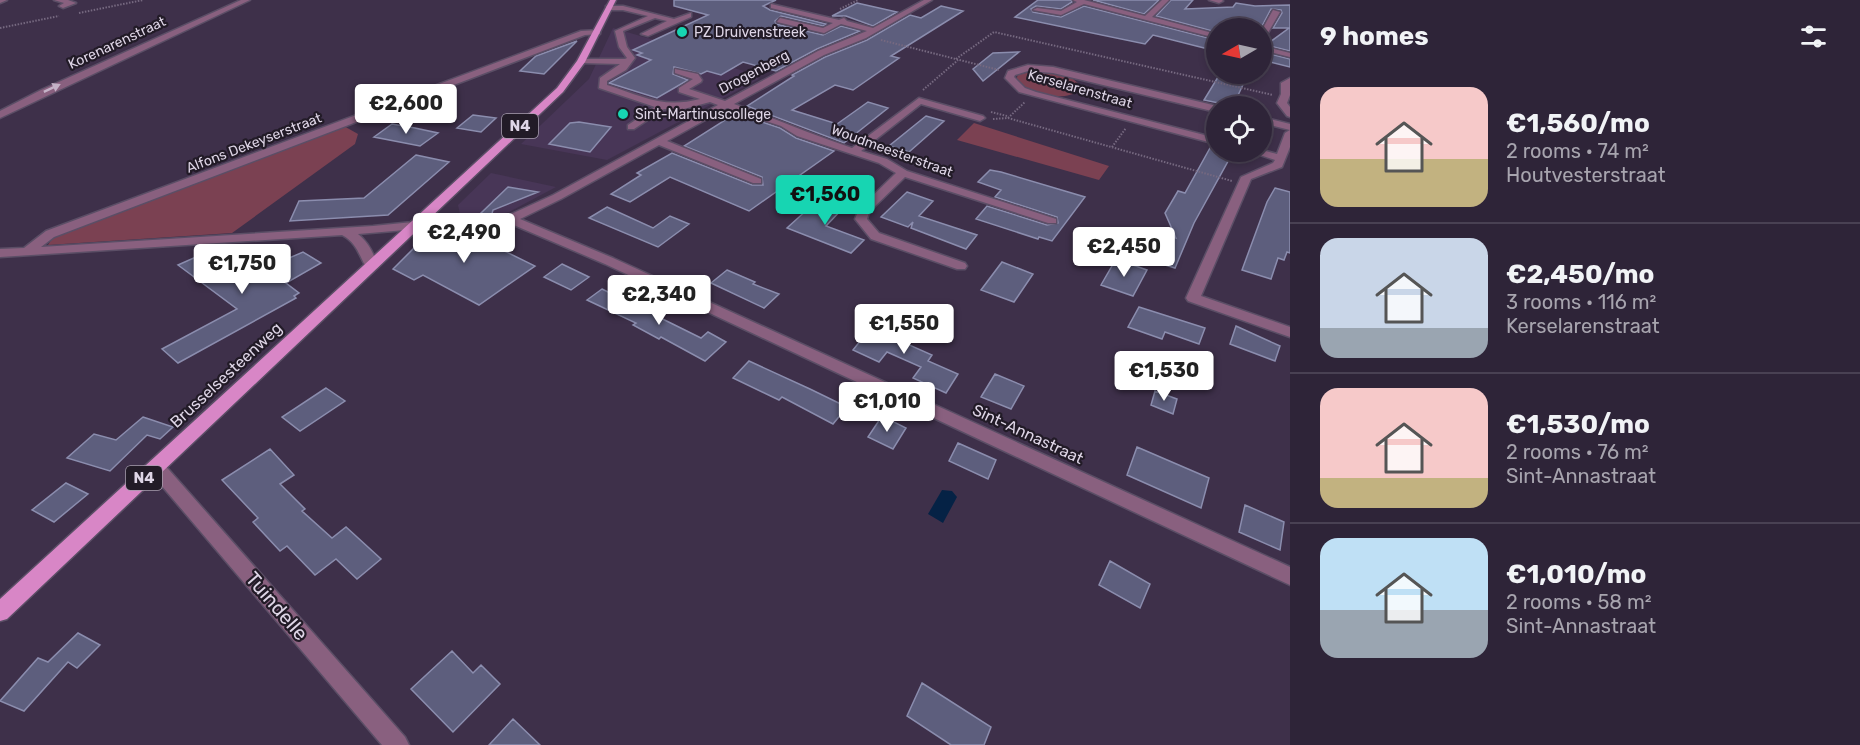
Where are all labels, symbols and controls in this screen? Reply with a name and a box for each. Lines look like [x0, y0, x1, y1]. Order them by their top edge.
street label: Korenarenstraat [66, 13, 169, 73]
north arrow [1206, 18, 1272, 84]
map controls [1206, 18, 1272, 162]
icon: filters [1797, 20, 1830, 53]
text: 9 homes [1320, 21, 1429, 52]
place label: PZ Druivenstreek [694, 24, 807, 41]
marker: PZ Druivenstreek [675, 25, 689, 39]
street label: Drogenberg [716, 46, 792, 98]
street label: Kerselarenstraat [1026, 66, 1134, 112]
one-way arrow [43, 84, 60, 93]
pin: €2,600 [357, 84, 455, 135]
text: €2,600 [369, 91, 443, 115]
button: locate [1206, 96, 1272, 162]
place label: Sint-Martinuscollege [635, 106, 771, 123]
marker: Sint-Martinuscollege [616, 107, 630, 121]
text: €1,560/mo [1506, 108, 1650, 139]
street label: Alfons Dekeyserstraat [184, 109, 325, 177]
icon: home [1368, 111, 1440, 183]
road number: N4 [502, 114, 538, 138]
street label: Woudmeesterstraat [829, 121, 956, 181]
text: 2 rooms · 74 m² [1506, 139, 1649, 163]
text: Houtvesterstraat [1506, 163, 1666, 187]
pin: €1,560 [776, 175, 874, 226]
text: €1,560 [790, 182, 860, 206]
pin: €2,490 [415, 213, 513, 264]
text: €2,490 [427, 220, 501, 244]
pin: €2,450 [1075, 227, 1173, 278]
text: €2,450 [1087, 234, 1161, 258]
pin: €1,750 [193, 244, 291, 295]
text: €1,750 [208, 251, 276, 275]
text: €2,450/mo [1506, 259, 1654, 290]
icon: home [1368, 262, 1440, 334]
pin: €2,340 [610, 275, 708, 326]
text: €2,340 [622, 282, 696, 306]
text: 3 rooms · 116 m² [1506, 290, 1656, 314]
pin: €1,550 [855, 304, 953, 355]
text: €1,550 [869, 311, 939, 335]
text: Kerselarenstraat [1506, 314, 1660, 338]
street label: Brusselsesteenweg [166, 318, 286, 432]
pin: €1,530 [1115, 351, 1213, 402]
text: €1,530 [1129, 358, 1199, 382]
pin: €1,010 [838, 382, 936, 433]
text: €1,010 [853, 389, 921, 413]
street label: Sint-Annastraat [970, 400, 1086, 468]
text: €1,530/mo [1506, 409, 1650, 440]
icon: home [1368, 412, 1440, 484]
text: 2 rooms · 76 m² [1506, 440, 1649, 464]
text: Sint-Annastraat [1506, 464, 1656, 488]
road number: N4 [126, 466, 162, 490]
text: €1,010/mo [1506, 559, 1646, 590]
icon: home [1368, 562, 1440, 634]
street label: Tuindelle [241, 567, 313, 645]
text: 2 rooms · 58 m² [1506, 590, 1652, 614]
text: Sint-Annastraat [1506, 614, 1656, 638]

